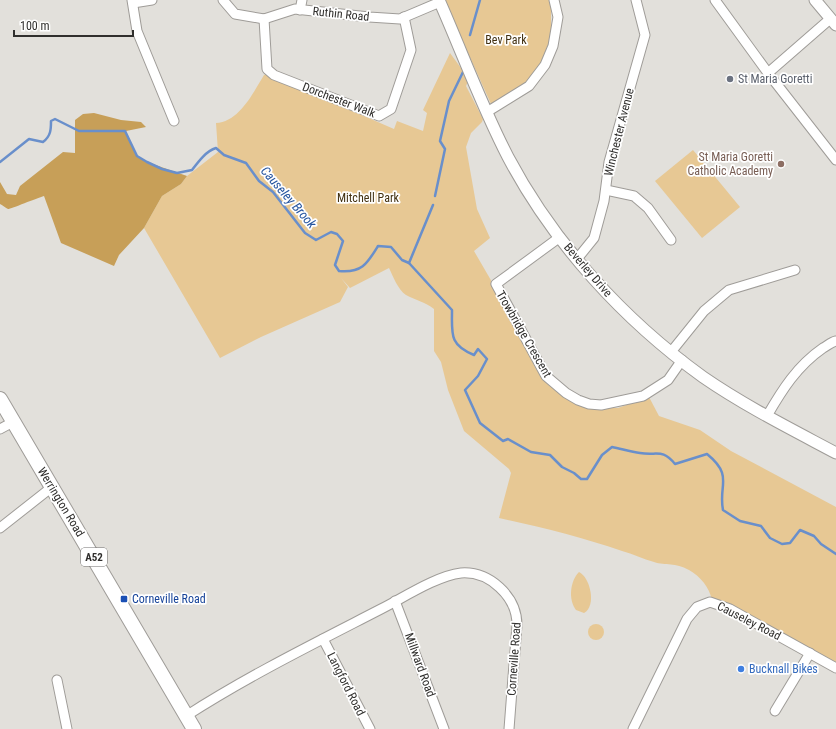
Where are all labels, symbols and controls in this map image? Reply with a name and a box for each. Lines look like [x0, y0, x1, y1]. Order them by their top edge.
street label: Ruthin Road [312, 4, 370, 24]
scale bar [14, 12, 133, 38]
text: 100 m [20, 19, 50, 33]
park label: Bev Park [485, 33, 527, 47]
place label: St Maria Goretti [738, 72, 812, 86]
marker: St Maria Goretti [725, 74, 735, 84]
street label: Dorchester Walk [300, 80, 378, 121]
street label: Winchester Avenue [601, 86, 637, 177]
place label: St Maria Goretti Catholic Academy [687, 150, 773, 178]
marker: St Maria Goretti Catholic Academy [776, 159, 786, 169]
water label: Causeley Brook [258, 163, 320, 231]
park label: Mitchell Park [337, 191, 400, 205]
street label: Beverley Drive [561, 240, 615, 300]
street label: Trowbridge Crescent [494, 288, 555, 380]
street label: Werrington Road [35, 465, 87, 539]
road number: A52 [81, 548, 107, 566]
place label: Corneville Road [132, 592, 206, 606]
marker: Corneville Road [119, 594, 129, 604]
street label: Causeley Road [715, 599, 783, 643]
street label: Corneville Road [504, 622, 524, 696]
street label: Millward Road [402, 631, 438, 699]
street label: Langford Road [324, 650, 368, 718]
place label: Bucknall Bikes [749, 662, 818, 676]
marker: Bucknall Bikes [736, 664, 746, 674]

